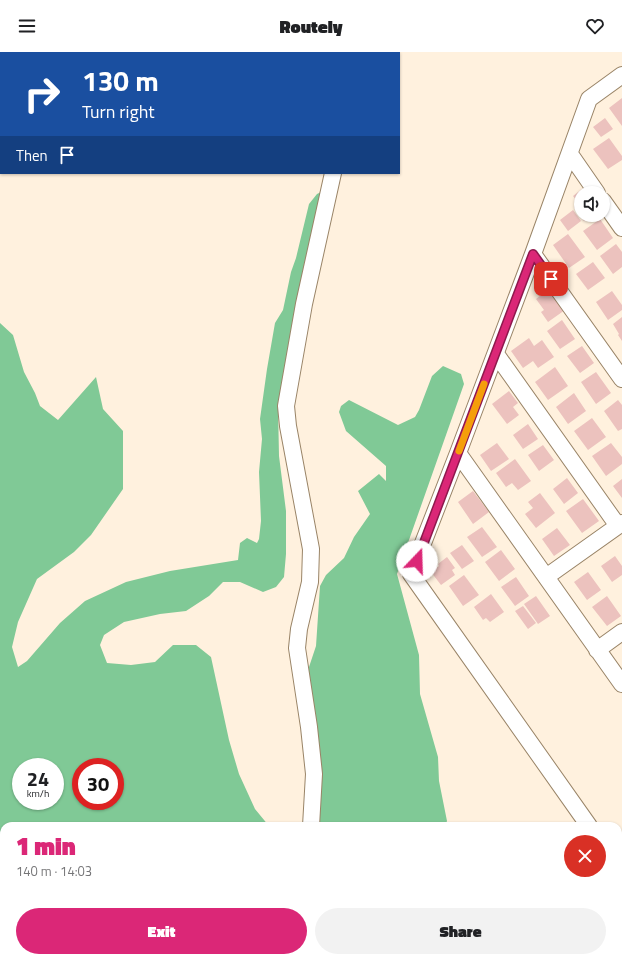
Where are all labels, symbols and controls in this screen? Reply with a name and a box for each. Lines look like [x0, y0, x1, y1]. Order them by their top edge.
text: Routely [279, 13, 343, 40]
icon: menu [16, 15, 38, 37]
icon: heart [584, 15, 606, 37]
text: 130 m [82, 59, 159, 102]
icon: right [16, 68, 68, 120]
text: Turn right [82, 98, 155, 125]
text: Then [16, 144, 48, 167]
icon: arrive [56, 144, 78, 166]
map controls [574, 186, 610, 222]
button: sound [574, 186, 610, 222]
pin [534, 262, 568, 296]
icon: arrive [540, 268, 562, 290]
position arrow [396, 540, 438, 582]
speed limit sign: 30 [72, 758, 124, 810]
text: 24 [27, 763, 49, 794]
text: km/h [27, 786, 49, 801]
text: 1 min [16, 828, 76, 864]
button: close [564, 835, 606, 877]
text: 140 m · 14:03 [16, 861, 92, 881]
button: Exit [16, 908, 307, 954]
button: Share [315, 908, 606, 954]

